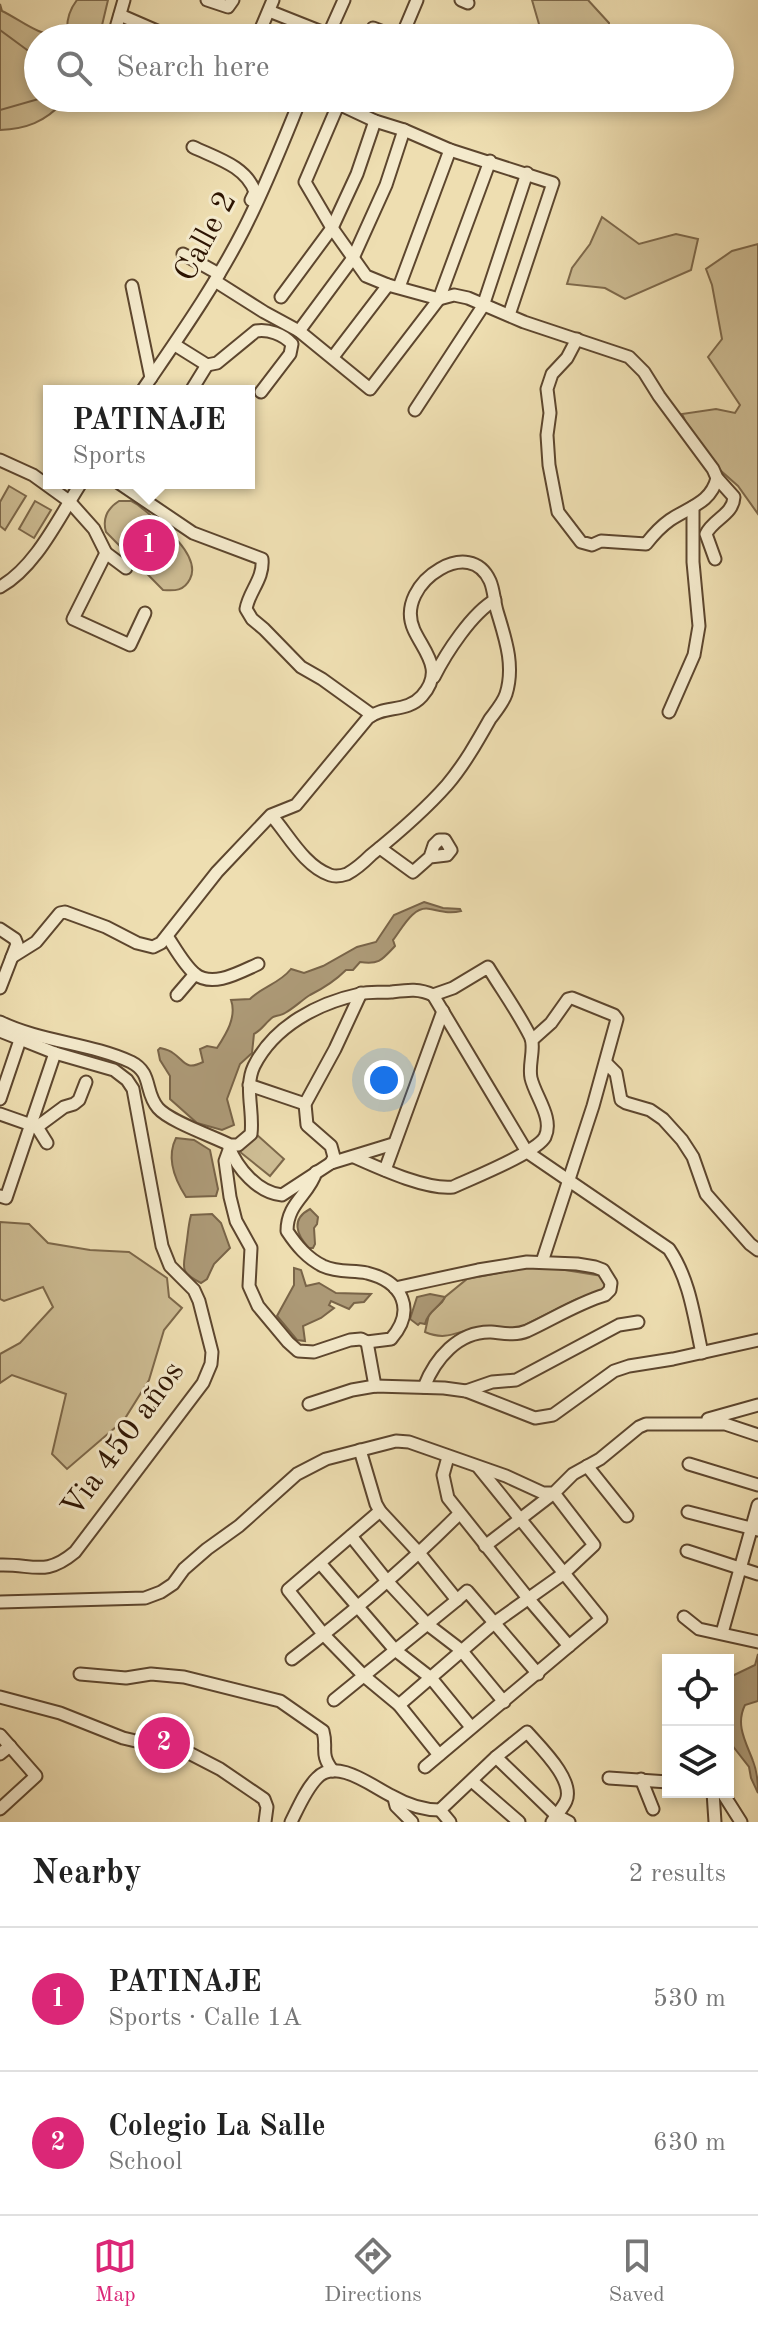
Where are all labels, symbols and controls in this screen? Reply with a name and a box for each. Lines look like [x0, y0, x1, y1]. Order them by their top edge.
search box [24, 24, 734, 112]
icon: search [52, 46, 96, 90]
text: Search here [116, 53, 270, 83]
street label: Calle 2 [170, 187, 244, 287]
popup [43, 385, 255, 489]
text: PATINAJE [72, 406, 226, 436]
text: Sports [72, 443, 146, 469]
pin: 1 [123, 515, 175, 575]
your location [364, 1060, 404, 1100]
street label: Via 450 años [57, 1356, 191, 1524]
map controls [662, 1654, 734, 1798]
button: locate [662, 1654, 734, 1726]
pin: 2 [138, 1713, 190, 1773]
button: layers [662, 1726, 734, 1798]
text: Nearby [32, 1857, 142, 1891]
text: 2 results [628, 1861, 726, 1887]
text: PATINAJE [108, 1968, 261, 1998]
text: 1 [50, 1986, 66, 2012]
text: 530 m [653, 1986, 726, 2012]
text: Sports · Calle 1A [108, 2005, 302, 2031]
text: Colegio La Salle [108, 2112, 326, 2142]
text: 2 [50, 2130, 66, 2156]
text: 630 m [653, 2130, 726, 2156]
text: School [108, 2149, 182, 2175]
tab: Map [93, 2234, 137, 2309]
tab: Directions [324, 2234, 422, 2309]
tab: Saved [609, 2234, 665, 2309]

